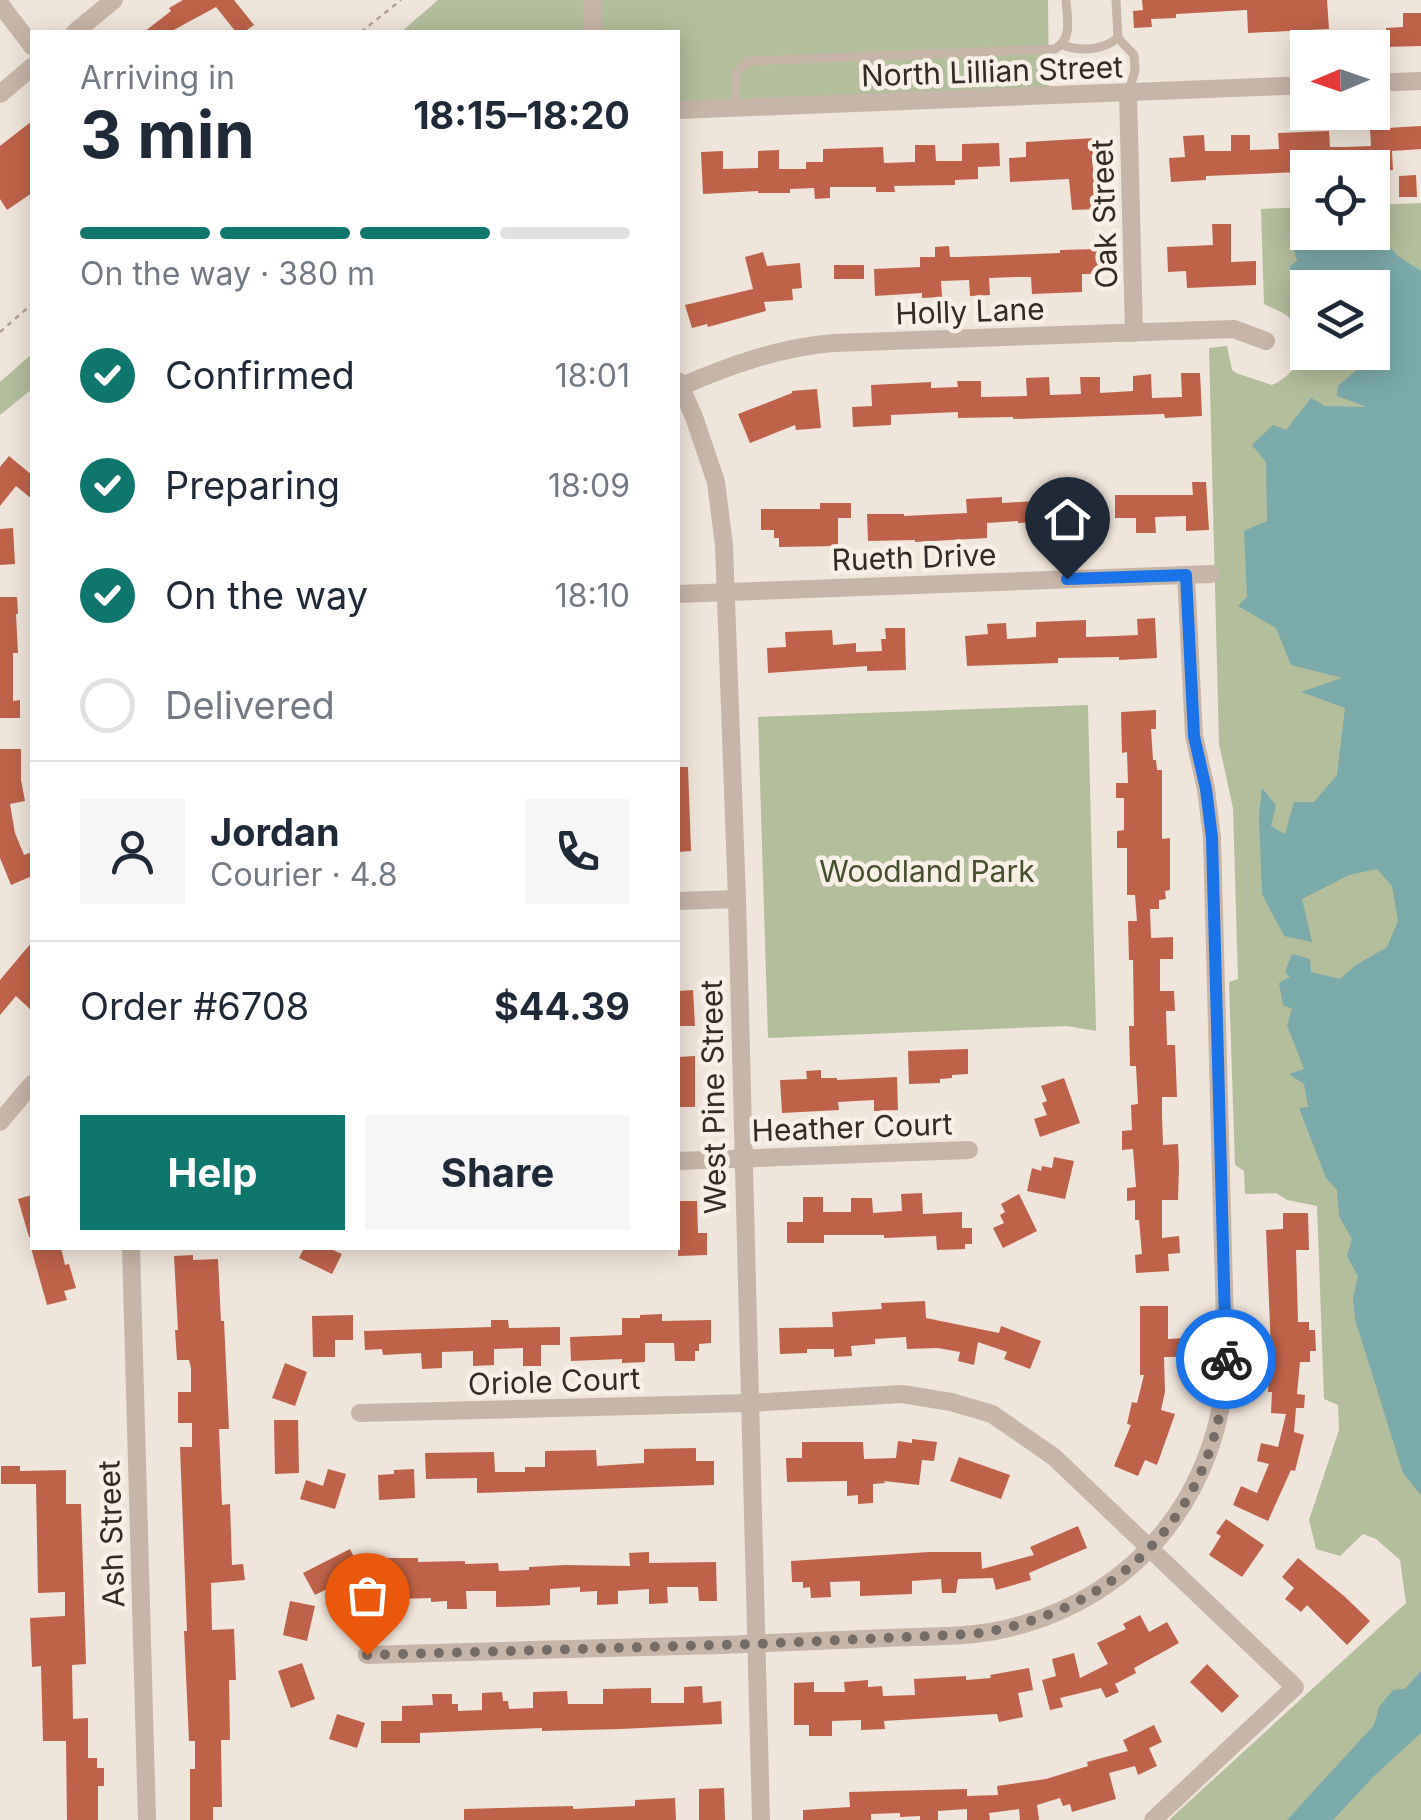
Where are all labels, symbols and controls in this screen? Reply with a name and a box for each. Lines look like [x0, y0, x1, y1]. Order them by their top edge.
north arrow [1290, 30, 1390, 130]
map controls [1290, 30, 1390, 370]
street label: North Lillian Street [860, 48, 1124, 94]
text: Arriving in [80, 58, 235, 97]
text: 18:15–18:20 [413, 92, 630, 138]
text: 3 min [80, 95, 255, 174]
street label: Oak Street [1083, 139, 1125, 289]
button: locate [1290, 150, 1390, 250]
text: On the way · 380 m [80, 254, 375, 293]
button: layers [1290, 270, 1390, 370]
street label: Holly Lane [895, 290, 1045, 332]
icon: check [80, 348, 135, 403]
text: Confirmed [165, 352, 355, 398]
text: 18:01 [555, 356, 630, 395]
icon: check [80, 458, 135, 513]
text: Preparing [165, 462, 340, 508]
text: 18:09 [548, 466, 630, 505]
pin [1025, 477, 1110, 580]
icon: home [1040, 492, 1095, 547]
street label: Rueth Drive [831, 536, 997, 578]
icon: check [80, 568, 135, 623]
text: On the way [165, 572, 368, 618]
text: 18:10 [555, 576, 630, 615]
text: Delivered [165, 682, 335, 728]
button: person [80, 799, 185, 904]
button: phone [525, 799, 630, 904]
text: Jordan [210, 809, 340, 855]
park label: Woodland Park [819, 853, 1035, 889]
text: Courier · 4.8 [210, 855, 398, 894]
street label: West Pine Street [693, 979, 733, 1214]
text: Order #6708 [80, 983, 309, 1029]
text: $44.39 [494, 983, 630, 1029]
street label: Heather Court [751, 1105, 953, 1148]
button: Help [80, 1115, 345, 1230]
button: Share [365, 1115, 630, 1230]
courier [1176, 1309, 1276, 1409]
icon: bike [1199, 1332, 1254, 1387]
street label: Oriole Court [467, 1360, 641, 1402]
street label: Ash Street [90, 1460, 132, 1608]
pin [325, 1553, 410, 1656]
icon: bag [340, 1568, 395, 1623]

